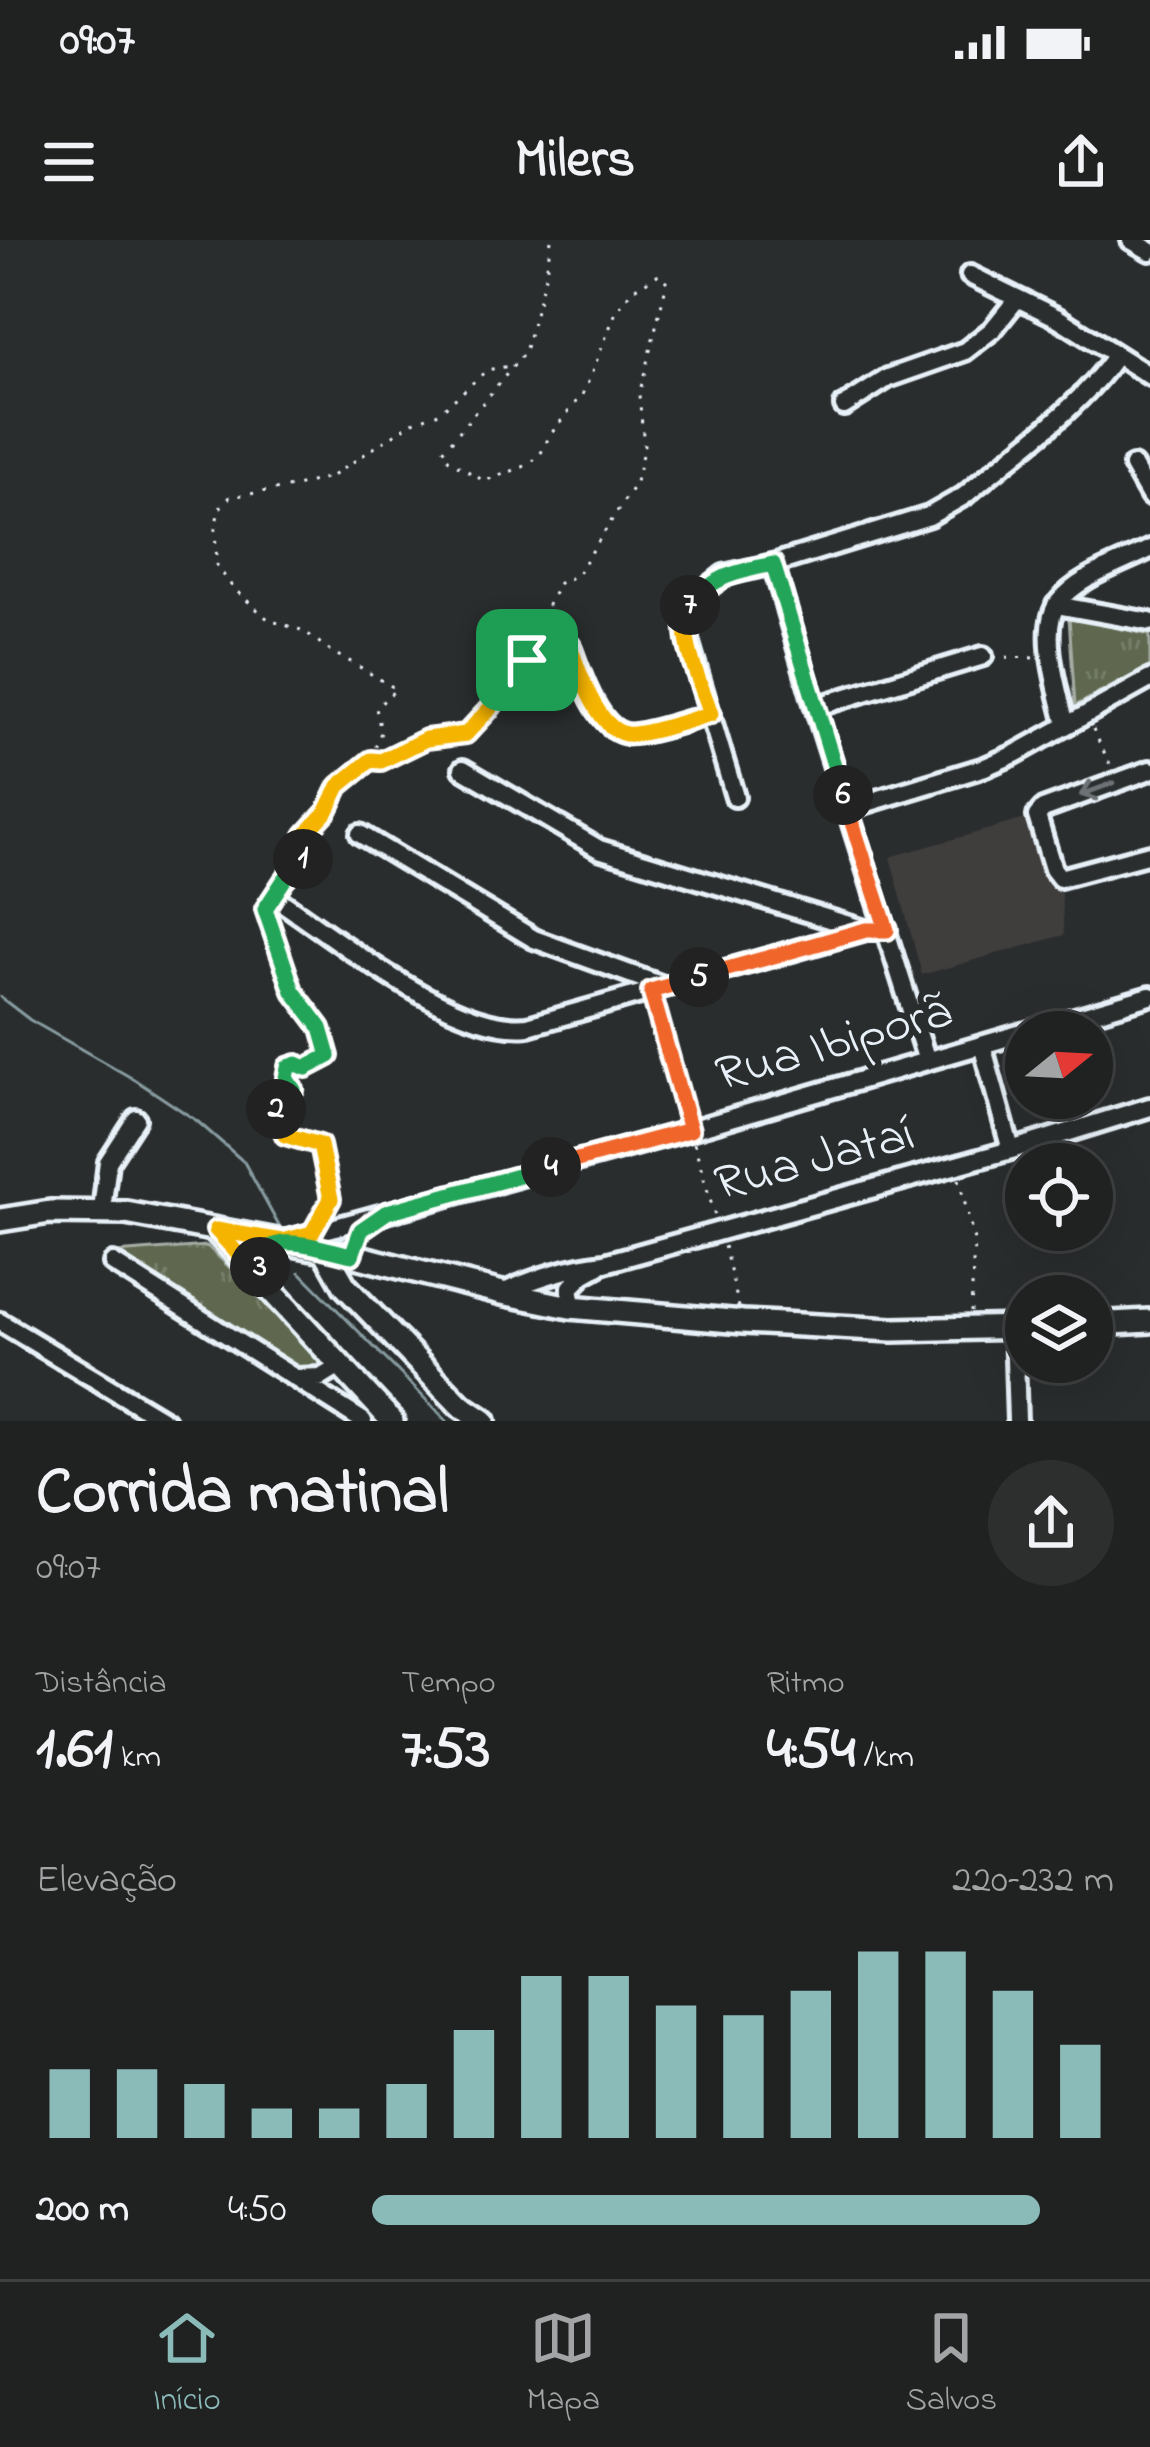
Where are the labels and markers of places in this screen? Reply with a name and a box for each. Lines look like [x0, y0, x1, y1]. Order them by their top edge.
pin: 7 [660, 575, 720, 635]
pin [476, 609, 578, 711]
pin: 6 [813, 765, 873, 825]
pin: 1 [273, 829, 333, 889]
pin: 5 [669, 947, 729, 1007]
pin: 2 [246, 1079, 306, 1139]
pin: 4 [521, 1137, 581, 1197]
pin: 3 [230, 1237, 290, 1297]

